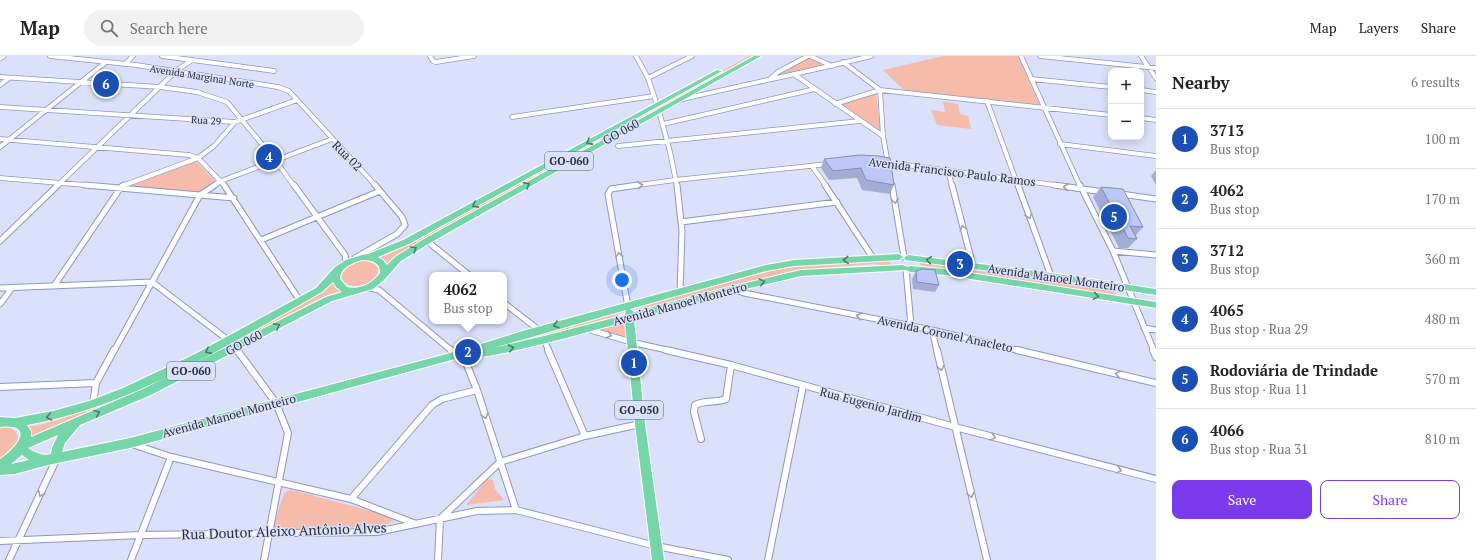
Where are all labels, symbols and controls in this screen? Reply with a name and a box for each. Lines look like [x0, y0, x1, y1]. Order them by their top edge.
search box [84, 10, 364, 46]
text: Map [20, 15, 60, 40]
icon: search [98, 17, 120, 39]
text: Search here [130, 18, 208, 38]
text: Map [1310, 18, 1337, 37]
text: Layers [1359, 18, 1399, 37]
text: Share [1421, 18, 1456, 37]
street label: Avenida Marginal Norte [149, 62, 255, 91]
map controls [1108, 68, 1144, 140]
button: + [1108, 68, 1144, 104]
pin: 6 [93, 69, 119, 99]
text: Nearby [1172, 71, 1230, 94]
text: 6 results [1411, 73, 1460, 91]
button: − [1108, 104, 1144, 140]
street label: Rua 29 [190, 113, 222, 128]
street label: GO 060 [600, 115, 642, 148]
text: 3713 [1210, 120, 1244, 140]
text: 1 [1181, 130, 1189, 148]
text: 100 m [1425, 130, 1460, 148]
one-way arrow [586, 137, 593, 145]
street label: Rua 02 [329, 138, 365, 174]
text: Bus stop [1210, 140, 1259, 158]
pin: 4 [256, 142, 282, 172]
road number: GO-060 [545, 152, 593, 170]
street label: Avenida Francisco Paulo Ramos [868, 154, 1037, 189]
one-way arrow [637, 180, 643, 189]
text: 4062 [1210, 180, 1244, 200]
one-way arrow [523, 182, 530, 189]
one-way arrow [1063, 183, 1069, 192]
text: 2 [1181, 190, 1189, 208]
text: 170 m [1425, 190, 1460, 208]
one-way arrow [890, 198, 898, 204]
one-way arrow [472, 200, 479, 207]
text: Bus stop [1210, 200, 1259, 218]
pin: 5 [1101, 202, 1127, 232]
one-way arrow [1025, 212, 1033, 219]
one-way arrow [959, 225, 968, 232]
text: 3712 [1210, 240, 1244, 260]
one-way arrow [410, 246, 417, 253]
pin: 3 [947, 249, 973, 279]
text: 3 [1181, 250, 1189, 268]
text: 360 m [1425, 250, 1460, 268]
one-way arrow [615, 252, 623, 258]
one-way arrow [843, 255, 849, 264]
one-way arrow [926, 256, 932, 265]
street label: Avenida Manoel Monteiro [987, 260, 1126, 295]
text: Bus stop [1210, 260, 1259, 278]
your location [612, 270, 632, 290]
popup [429, 272, 507, 324]
street label: Avenida Manoel Monteiro [611, 278, 749, 329]
one-way arrow [759, 278, 765, 286]
text: 4062 [443, 279, 477, 299]
one-way arrow [1093, 291, 1099, 300]
text: Bus stop [443, 299, 493, 317]
text: 4065 [1210, 300, 1244, 320]
text: 4 [1181, 310, 1189, 328]
text: 480 m [1425, 310, 1460, 328]
one-way arrow [856, 312, 862, 320]
street label: Avenida Coronel Anacleto [876, 312, 1015, 355]
one-way arrow [553, 320, 560, 329]
text: Bus stop · Rua 29 [1210, 320, 1308, 338]
one-way arrow [273, 323, 281, 331]
street label: GO 060 [223, 327, 265, 358]
one-way arrow [605, 330, 612, 339]
pin: 2 [455, 337, 481, 367]
one-way arrow [507, 344, 514, 352]
one-way arrow [204, 346, 212, 353]
pin: 1 [621, 348, 647, 378]
text: Rodoviária de Trindade [1210, 360, 1378, 380]
road number: GO-060 [167, 362, 215, 380]
one-way arrow [937, 365, 945, 371]
one-way arrow [1115, 370, 1122, 379]
text: 5 [1181, 370, 1189, 388]
text: 570 m [1425, 370, 1460, 388]
text: Bus stop · Rua 11 [1210, 380, 1308, 398]
street label: Rua Eugenio Jardim [818, 384, 925, 426]
street label: Avenida Manoel Monteiro [160, 390, 298, 441]
road number: GO-050 [615, 401, 663, 419]
one-way arrow [94, 409, 101, 417]
one-way arrow [480, 412, 489, 419]
one-way arrow [46, 413, 53, 421]
text: 4066 [1210, 420, 1244, 440]
text: 6 [1181, 430, 1189, 448]
text: 810 m [1425, 430, 1460, 448]
one-way arrow [989, 432, 996, 441]
text: Bus stop · Rua 31 [1210, 440, 1308, 458]
one-way arrow [1115, 465, 1122, 473]
button: Save [1172, 480, 1312, 519]
button: Share [1320, 480, 1460, 519]
one-way arrow [38, 489, 46, 497]
one-way arrow [967, 491, 975, 498]
street label: Rua Doutor Aleixo Antônio Alves [181, 517, 387, 544]

